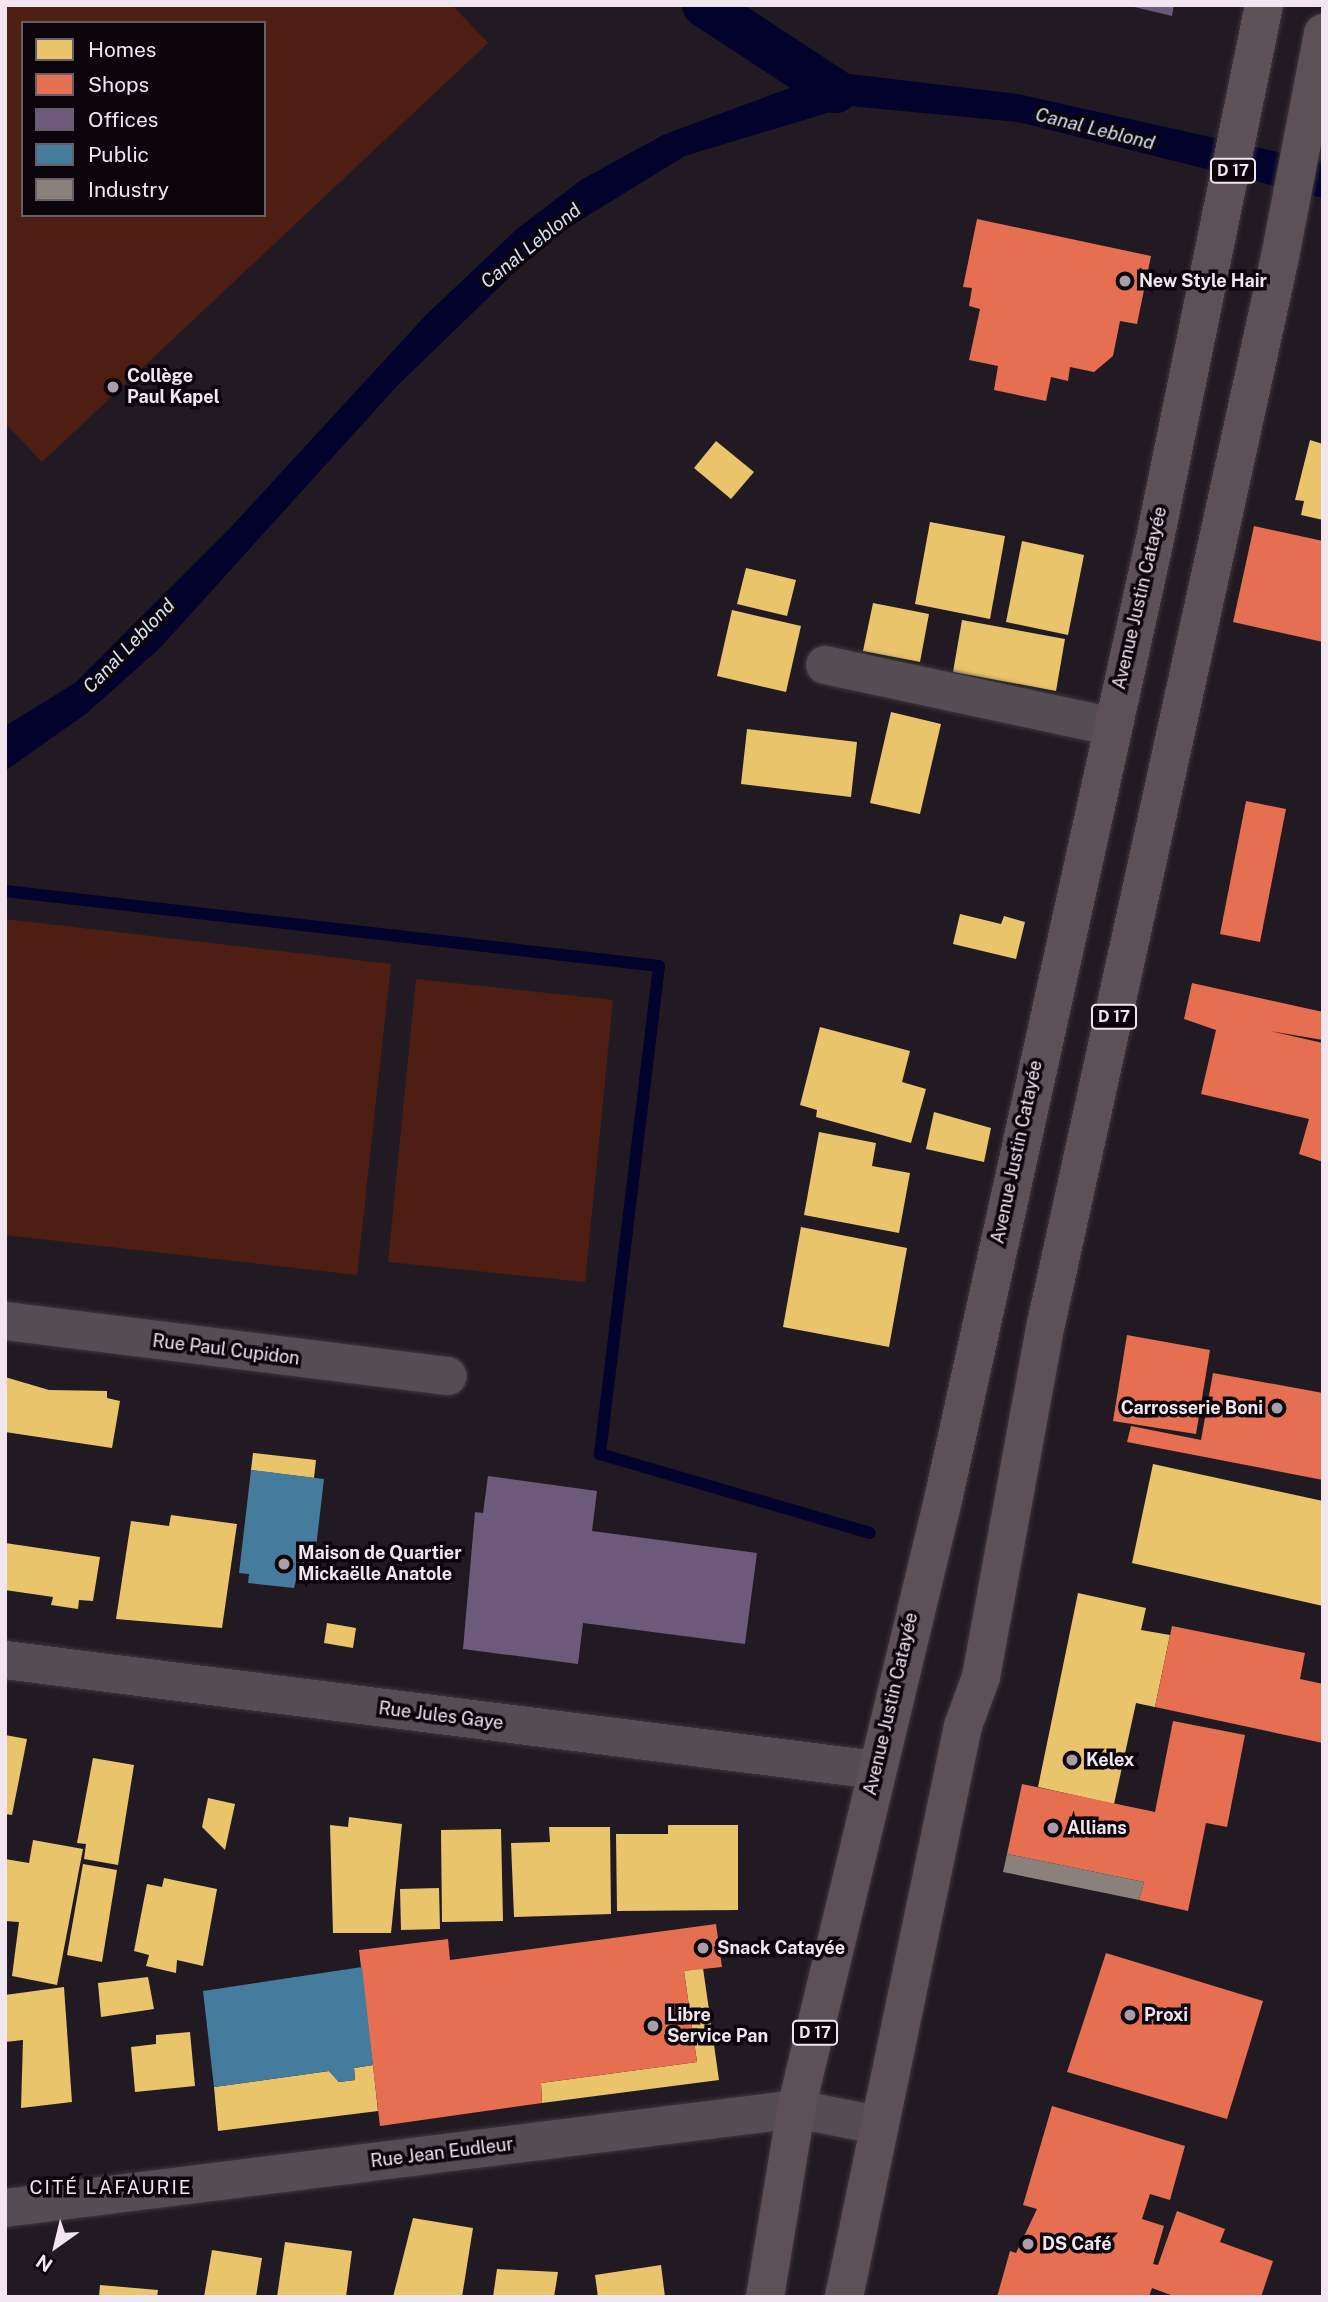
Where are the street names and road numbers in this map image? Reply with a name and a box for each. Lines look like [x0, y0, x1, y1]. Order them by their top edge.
road number: D 17 [1208, 158, 1258, 183]
street label: Avenue Justin Catayée [1108, 504, 1172, 692]
road number: D 17 [1090, 1004, 1138, 1030]
street label: Avenue Justin Catayée [987, 1058, 1047, 1246]
street label: Rue Paul Cupidon [151, 1330, 301, 1370]
street label: Avenue Justin Catayée [859, 1610, 923, 1798]
street label: Rue Jules Gaye [377, 1698, 505, 1734]
road number: D 17 [790, 2021, 840, 2046]
street label: Rue Jean Eudleur [369, 2134, 515, 2172]

